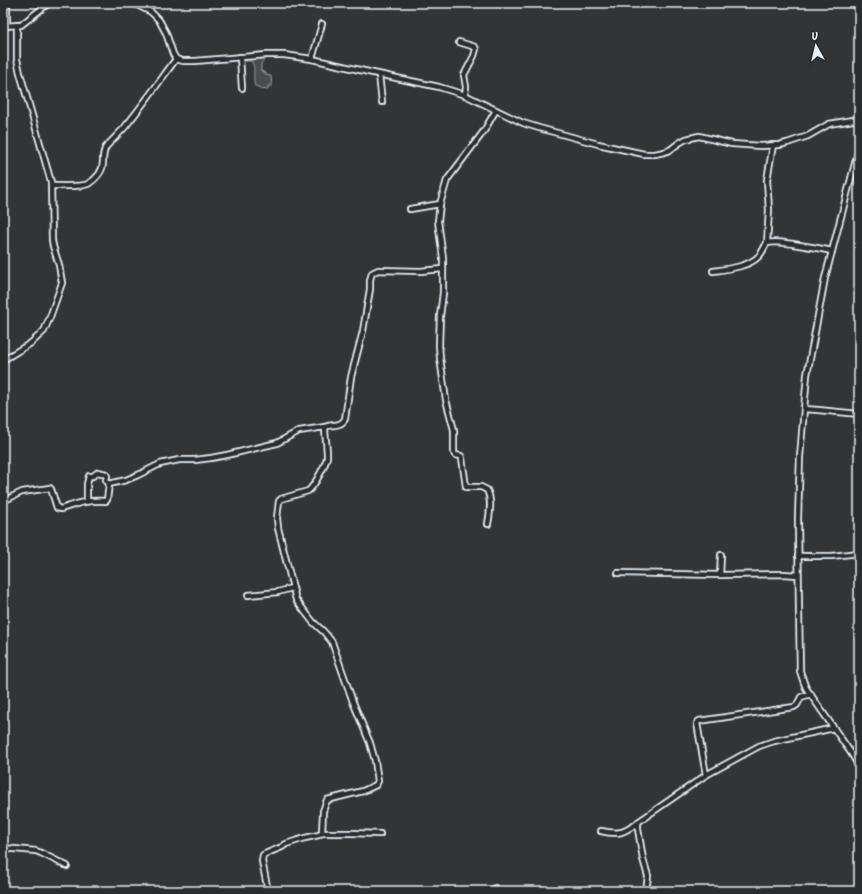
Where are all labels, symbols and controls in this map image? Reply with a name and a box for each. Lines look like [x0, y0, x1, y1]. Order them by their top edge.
north arrow [796, 26, 836, 66]
text: U [810, 28, 820, 46]

